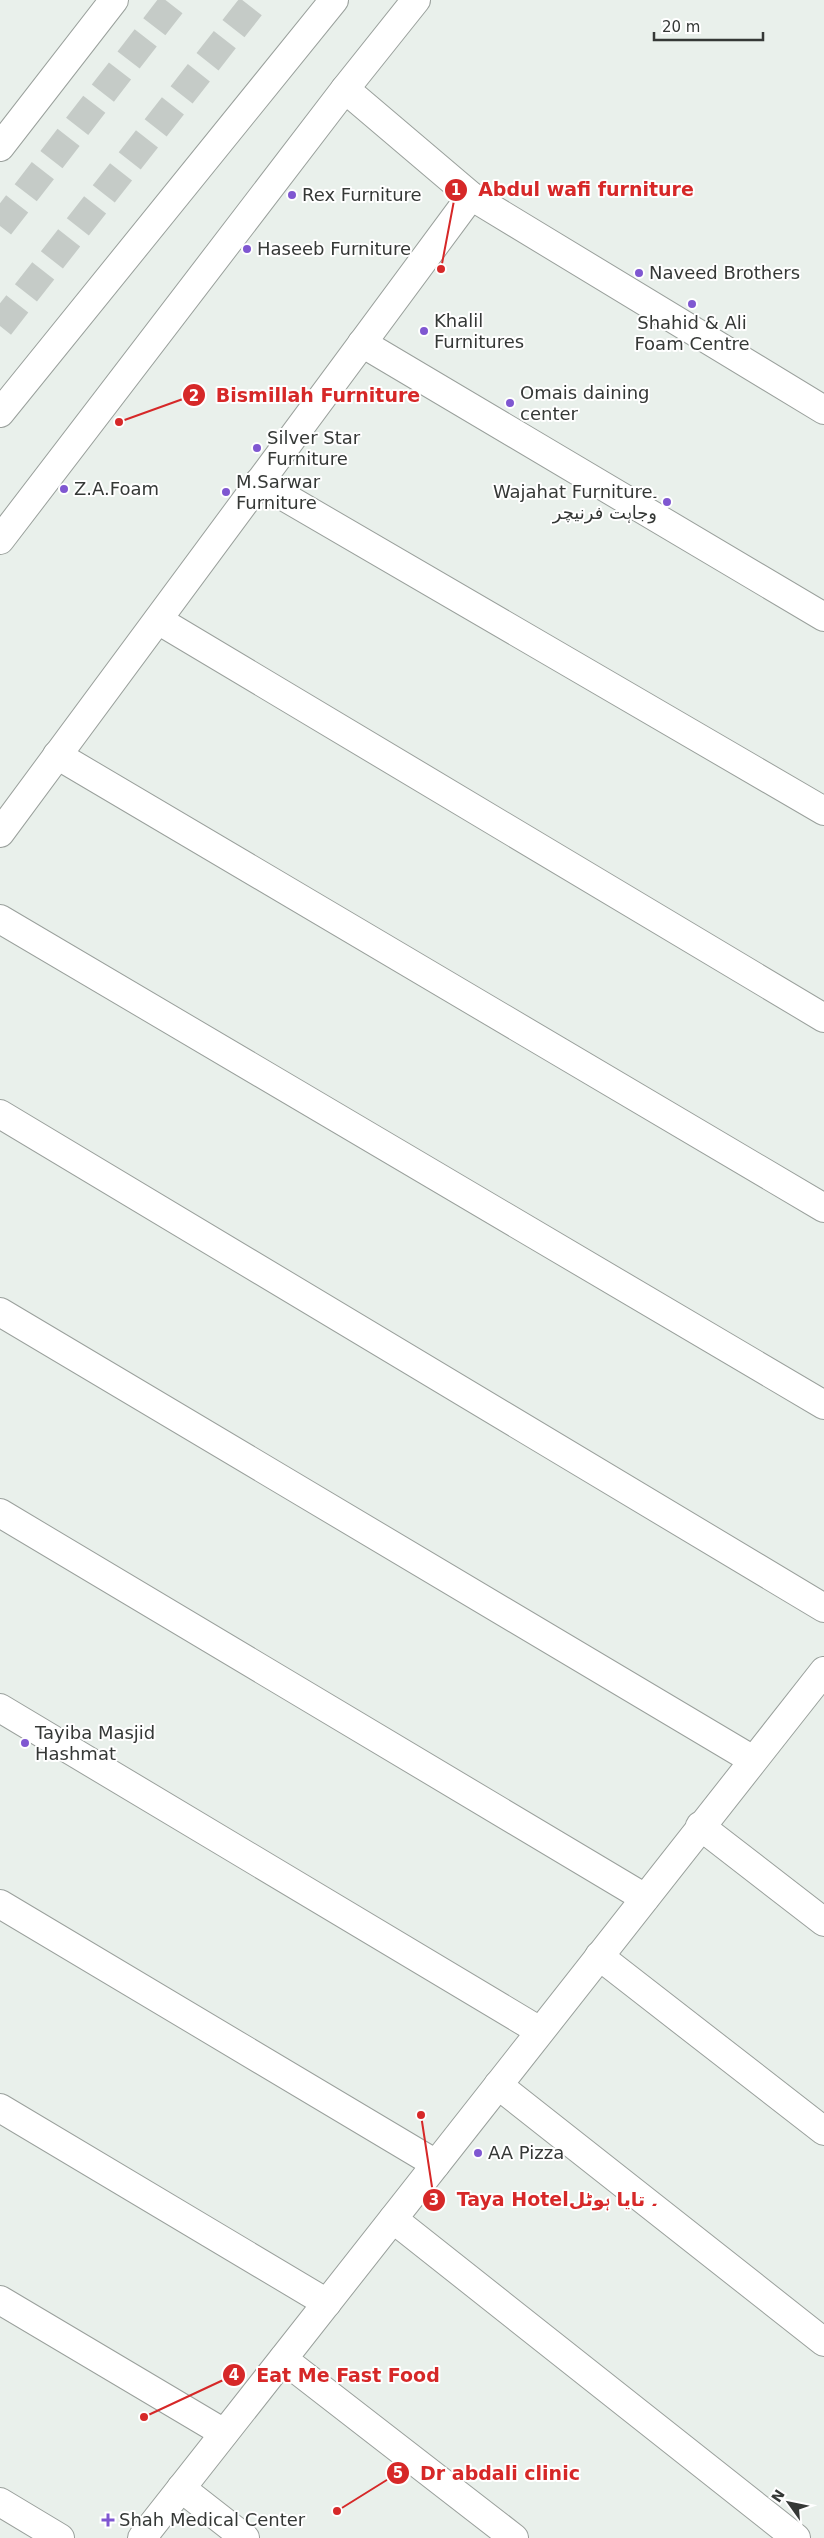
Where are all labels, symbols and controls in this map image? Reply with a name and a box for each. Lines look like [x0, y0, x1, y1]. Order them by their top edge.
scale bar [654, 10, 763, 42]
text: 20 m [662, 18, 700, 36]
callout: Abdul wafi furniture [443, 173, 704, 207]
text: Abdul wafi furniture [478, 178, 694, 200]
text: 1 [451, 181, 461, 199]
place label: Rex Furniture [302, 184, 422, 205]
marker: Rex Furniture [286, 189, 298, 201]
place label: Haseeb Furniture [257, 238, 411, 259]
marker: Haseeb Furniture [241, 243, 253, 255]
place label: Naveed Brothers [649, 262, 800, 283]
marker: Naveed Brothers [633, 267, 645, 279]
marker: Shahid & Ali Foam Centre [686, 298, 698, 310]
place label: Khalil Furnitures [434, 310, 524, 352]
place label: Shahid & Ali Foam Centre [634, 312, 750, 354]
marker: Khalil Furnitures [418, 325, 430, 337]
callout: Bismillah Furniture [181, 378, 431, 412]
place label: Omais daining center [520, 382, 650, 424]
text: Bismillah Furniture [216, 384, 420, 406]
text: 2 [189, 387, 199, 405]
marker: Omais daining center [504, 397, 516, 409]
place label: Silver Star Furniture [267, 427, 361, 469]
marker: Silver Star Furniture [251, 442, 263, 454]
place label: M.Sarwar Furniture [236, 471, 321, 513]
place label: Z.A.Foam [74, 478, 159, 499]
place label: Wajahat Furniture۔ وجاہت فرنیچر [493, 481, 658, 524]
marker: Z.A.Foam [58, 483, 70, 495]
marker: M.Sarwar Furniture [220, 486, 232, 498]
marker: Wajahat Furniture۔ وجاہت فرنیچر [661, 496, 673, 508]
place label: Tayiba Masjid Hashmat [34, 1722, 155, 1764]
marker: Tayiba Masjid Hashmat [19, 1737, 31, 1749]
place label: AA Pizza [488, 2142, 564, 2163]
marker: AA Pizza [472, 2147, 484, 2159]
callout: Taya Hotel۔ تایا ہوٹل [422, 2183, 667, 2217]
text: Taya Hotel۔ تایا ہوٹل [457, 2188, 658, 2211]
text: 3 [429, 2191, 439, 2209]
callout: Eat Me Fast Food [221, 2358, 450, 2392]
text: Eat Me Fast Food [256, 2364, 440, 2386]
text: 4 [229, 2366, 239, 2384]
callout: Dr abdali clinic [385, 2456, 590, 2490]
text: Dr abdali clinic [420, 2462, 580, 2484]
text: 5 [393, 2464, 403, 2482]
north arrow [764, 2478, 814, 2528]
text: N [768, 2487, 788, 2505]
place label: Shah Medical Center [119, 2509, 306, 2530]
marker: Shah Medical Center [101, 2513, 115, 2527]

